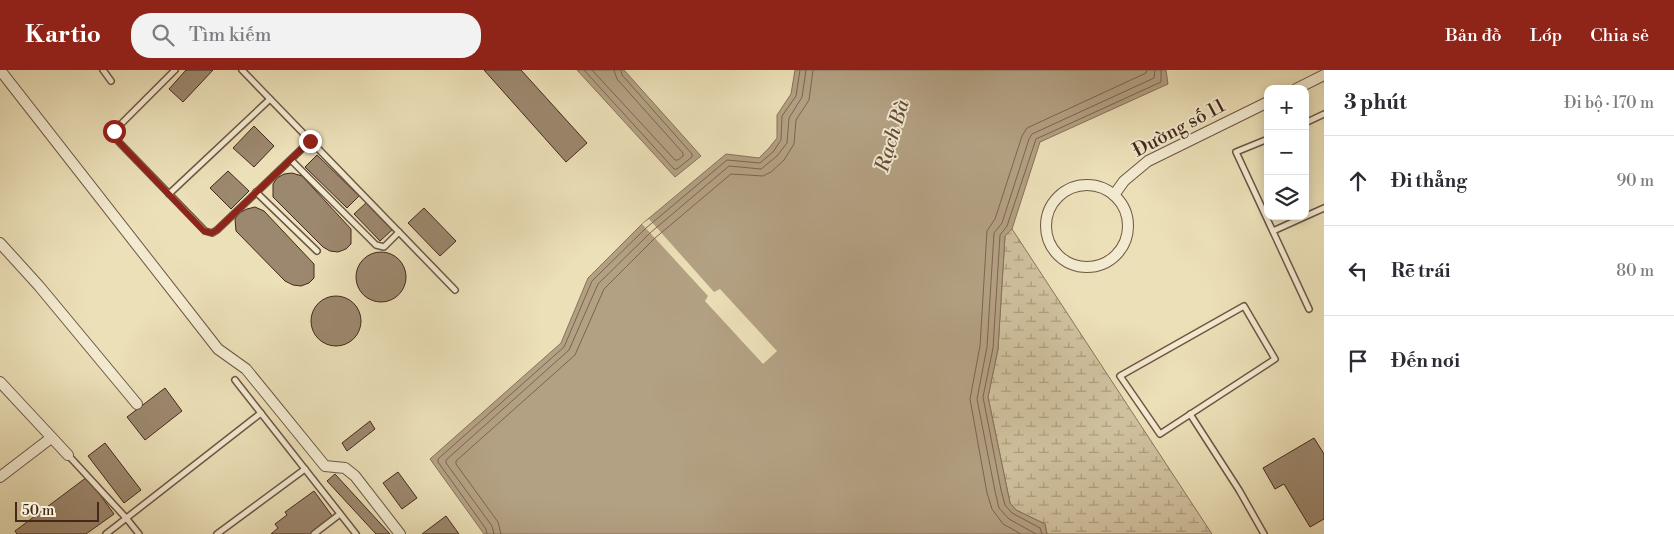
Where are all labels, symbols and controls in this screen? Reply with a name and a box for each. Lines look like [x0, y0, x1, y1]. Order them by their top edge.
search box [131, 13, 481, 58]
text: Kartio [25, 20, 101, 50]
icon: search [149, 21, 177, 49]
text: Tìm kiếm [189, 23, 271, 47]
text: Bản đồ [1445, 24, 1502, 47]
text: Lớp [1530, 24, 1562, 47]
text: Chia sẻ [1590, 24, 1649, 47]
map controls [1264, 85, 1309, 220]
button: + [1264, 85, 1309, 130]
text: 3 phút [1344, 90, 1407, 116]
text: Đi bộ · 170 m [1564, 93, 1654, 113]
street label: Đường số 11 [1129, 94, 1229, 162]
water label: Rạch Bà [870, 96, 916, 176]
route start [103, 120, 126, 143]
route end [299, 130, 322, 153]
button: − [1264, 130, 1309, 175]
icon: ahead [1344, 167, 1372, 195]
text: Đi thẳng [1391, 169, 1467, 193]
text: 90 m [1616, 171, 1654, 191]
button: layers [1264, 175, 1309, 220]
icon: left [1344, 257, 1372, 285]
text: Rẽ trái [1391, 259, 1451, 283]
text: 80 m [1616, 261, 1654, 281]
icon: arrive [1344, 347, 1372, 375]
text: Đến nơi [1391, 349, 1460, 373]
scale bar [15, 499, 99, 522]
text: 50 m [22, 502, 54, 520]

